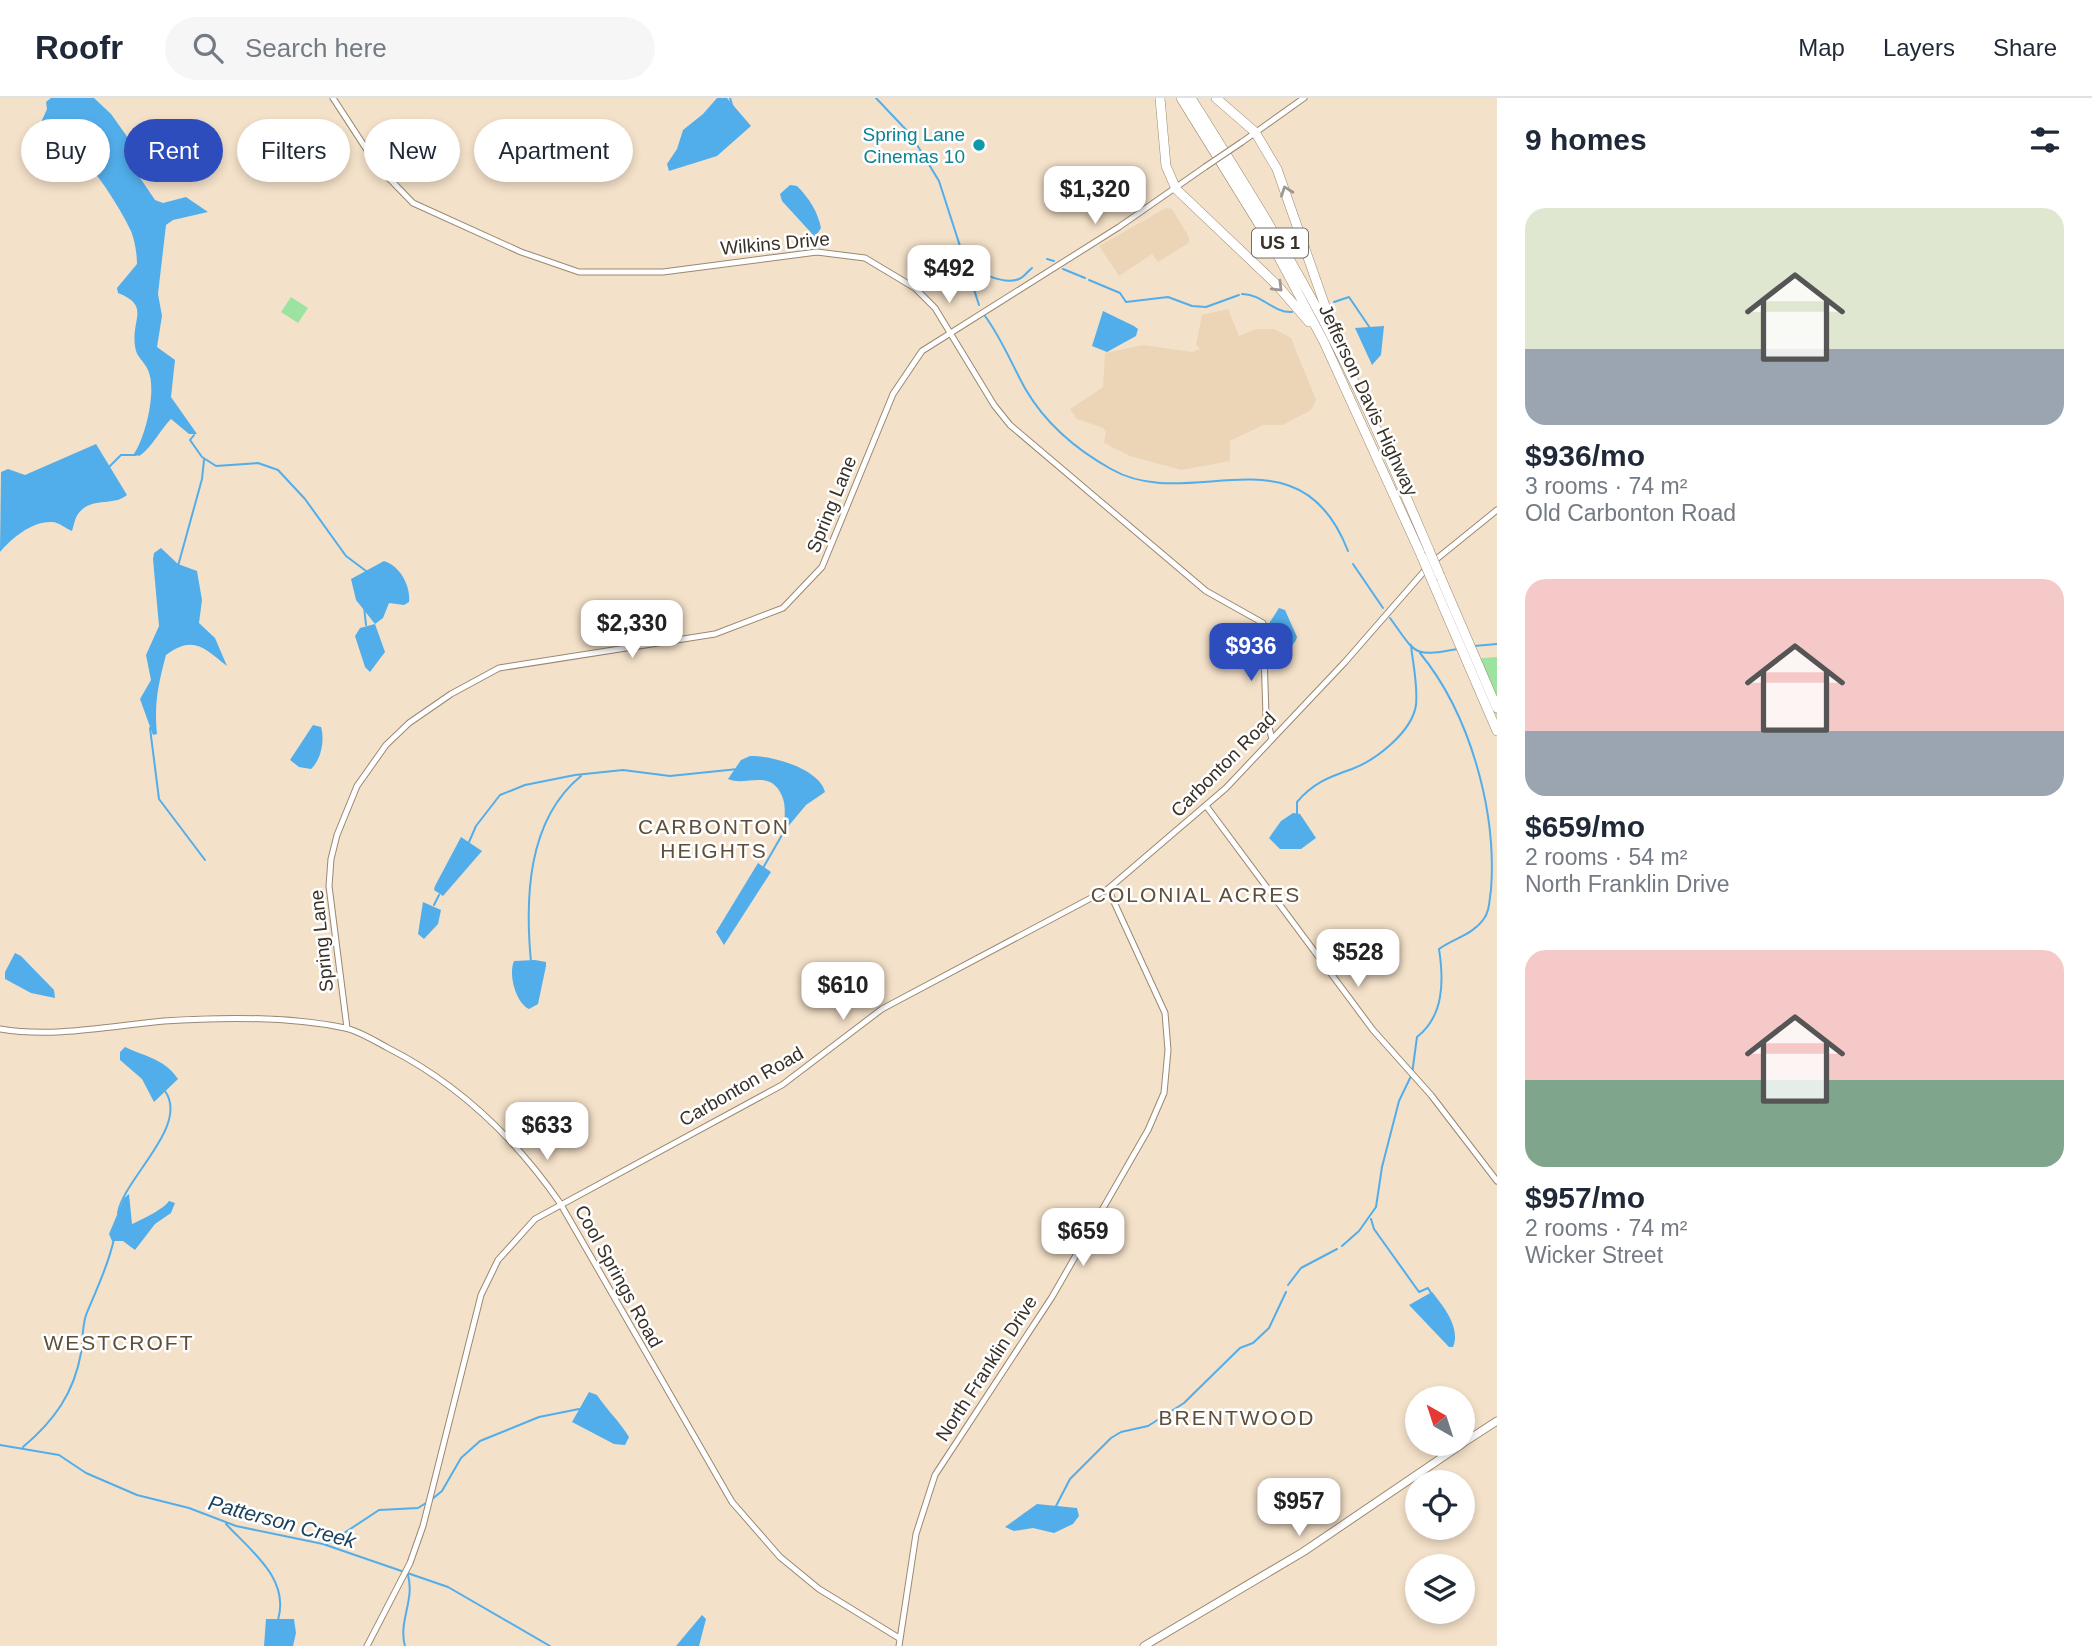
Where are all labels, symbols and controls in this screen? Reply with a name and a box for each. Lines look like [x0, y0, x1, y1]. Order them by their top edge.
search box [165, 17, 655, 80]
text: Roofr [35, 29, 123, 66]
icon: search [189, 29, 227, 67]
text: Search here [245, 33, 387, 63]
text: Map [1798, 34, 1845, 61]
text: Layers [1883, 34, 1955, 61]
text: Share [1993, 34, 2057, 61]
chip: Buy [21, 119, 110, 182]
chip: Rent [124, 119, 223, 182]
chip: Filters [237, 119, 350, 182]
chip: New [364, 119, 460, 182]
chip: Apartment [474, 119, 633, 182]
icon: filters [2026, 121, 2064, 159]
text: 9 homes [1525, 123, 1647, 156]
place label: Spring Lane Cinemas 10 [863, 124, 965, 167]
marker: Spring Lane Cinemas 10 [971, 137, 987, 153]
pin: $1,320 [1038, 166, 1152, 226]
text: $1,320 [1060, 176, 1130, 202]
one-way arrow [1280, 185, 1294, 197]
street label: Wilkins Drive [719, 228, 831, 259]
road number: US 1 [1252, 228, 1308, 258]
pin: $492 [908, 246, 990, 305]
icon: home [1732, 254, 1858, 380]
text: $492 [923, 255, 975, 281]
one-way arrow [1270, 278, 1283, 291]
street label: Jefferson Davis Highway [1315, 301, 1422, 500]
text: $936/mo [1525, 439, 1645, 472]
street label: Spring Lane [803, 453, 860, 556]
text: 3 rooms · 74 m² [1525, 473, 1687, 499]
text: Old Carbonton Road [1525, 500, 1736, 526]
pin: $2,330 [575, 601, 689, 660]
text: $2,330 [597, 610, 667, 636]
pin: $936 [1210, 624, 1292, 683]
icon: home [1732, 625, 1858, 751]
text: $936 [1225, 633, 1277, 659]
street label: Carbonton Road [1167, 708, 1280, 821]
text: $659/mo [1525, 810, 1645, 843]
district label: CARBONTON HEIGHTS [638, 815, 790, 862]
text: 2 rooms · 54 m² [1525, 844, 1687, 870]
text: North Franklin Drive [1525, 871, 1730, 897]
district label: COLONIAL ACRES [1091, 883, 1301, 906]
street label: Spring Lane [306, 889, 337, 993]
pin: $528 [1317, 930, 1399, 989]
text: $528 [1332, 939, 1384, 965]
pin: $610 [802, 962, 884, 1022]
text: $610 [817, 972, 869, 998]
icon: home [1732, 996, 1858, 1122]
street label: Carbonton Road [676, 1042, 807, 1130]
pin: $633 [506, 1102, 588, 1162]
text: $633 [521, 1112, 573, 1138]
text: $957/mo [1525, 1181, 1645, 1214]
street label: Cool Springs Road [571, 1201, 666, 1351]
pin: $659 [1042, 1208, 1124, 1268]
text: 2 rooms · 74 m² [1525, 1215, 1687, 1241]
text: $659 [1057, 1218, 1109, 1244]
text: Wicker Street [1525, 1242, 1663, 1268]
street label: North Franklin Drive [932, 1292, 1041, 1445]
district label: WESTCROFT [44, 1331, 194, 1354]
north arrow [1405, 1386, 1475, 1456]
map controls [1405, 1386, 1475, 1624]
district label: BRENTWOOD [1159, 1406, 1315, 1429]
button: locate [1405, 1470, 1475, 1540]
pin: $957 [1258, 1478, 1340, 1538]
text: $957 [1273, 1488, 1325, 1514]
water label: Patterson Creek [206, 1491, 360, 1553]
button: layers [1405, 1554, 1475, 1624]

